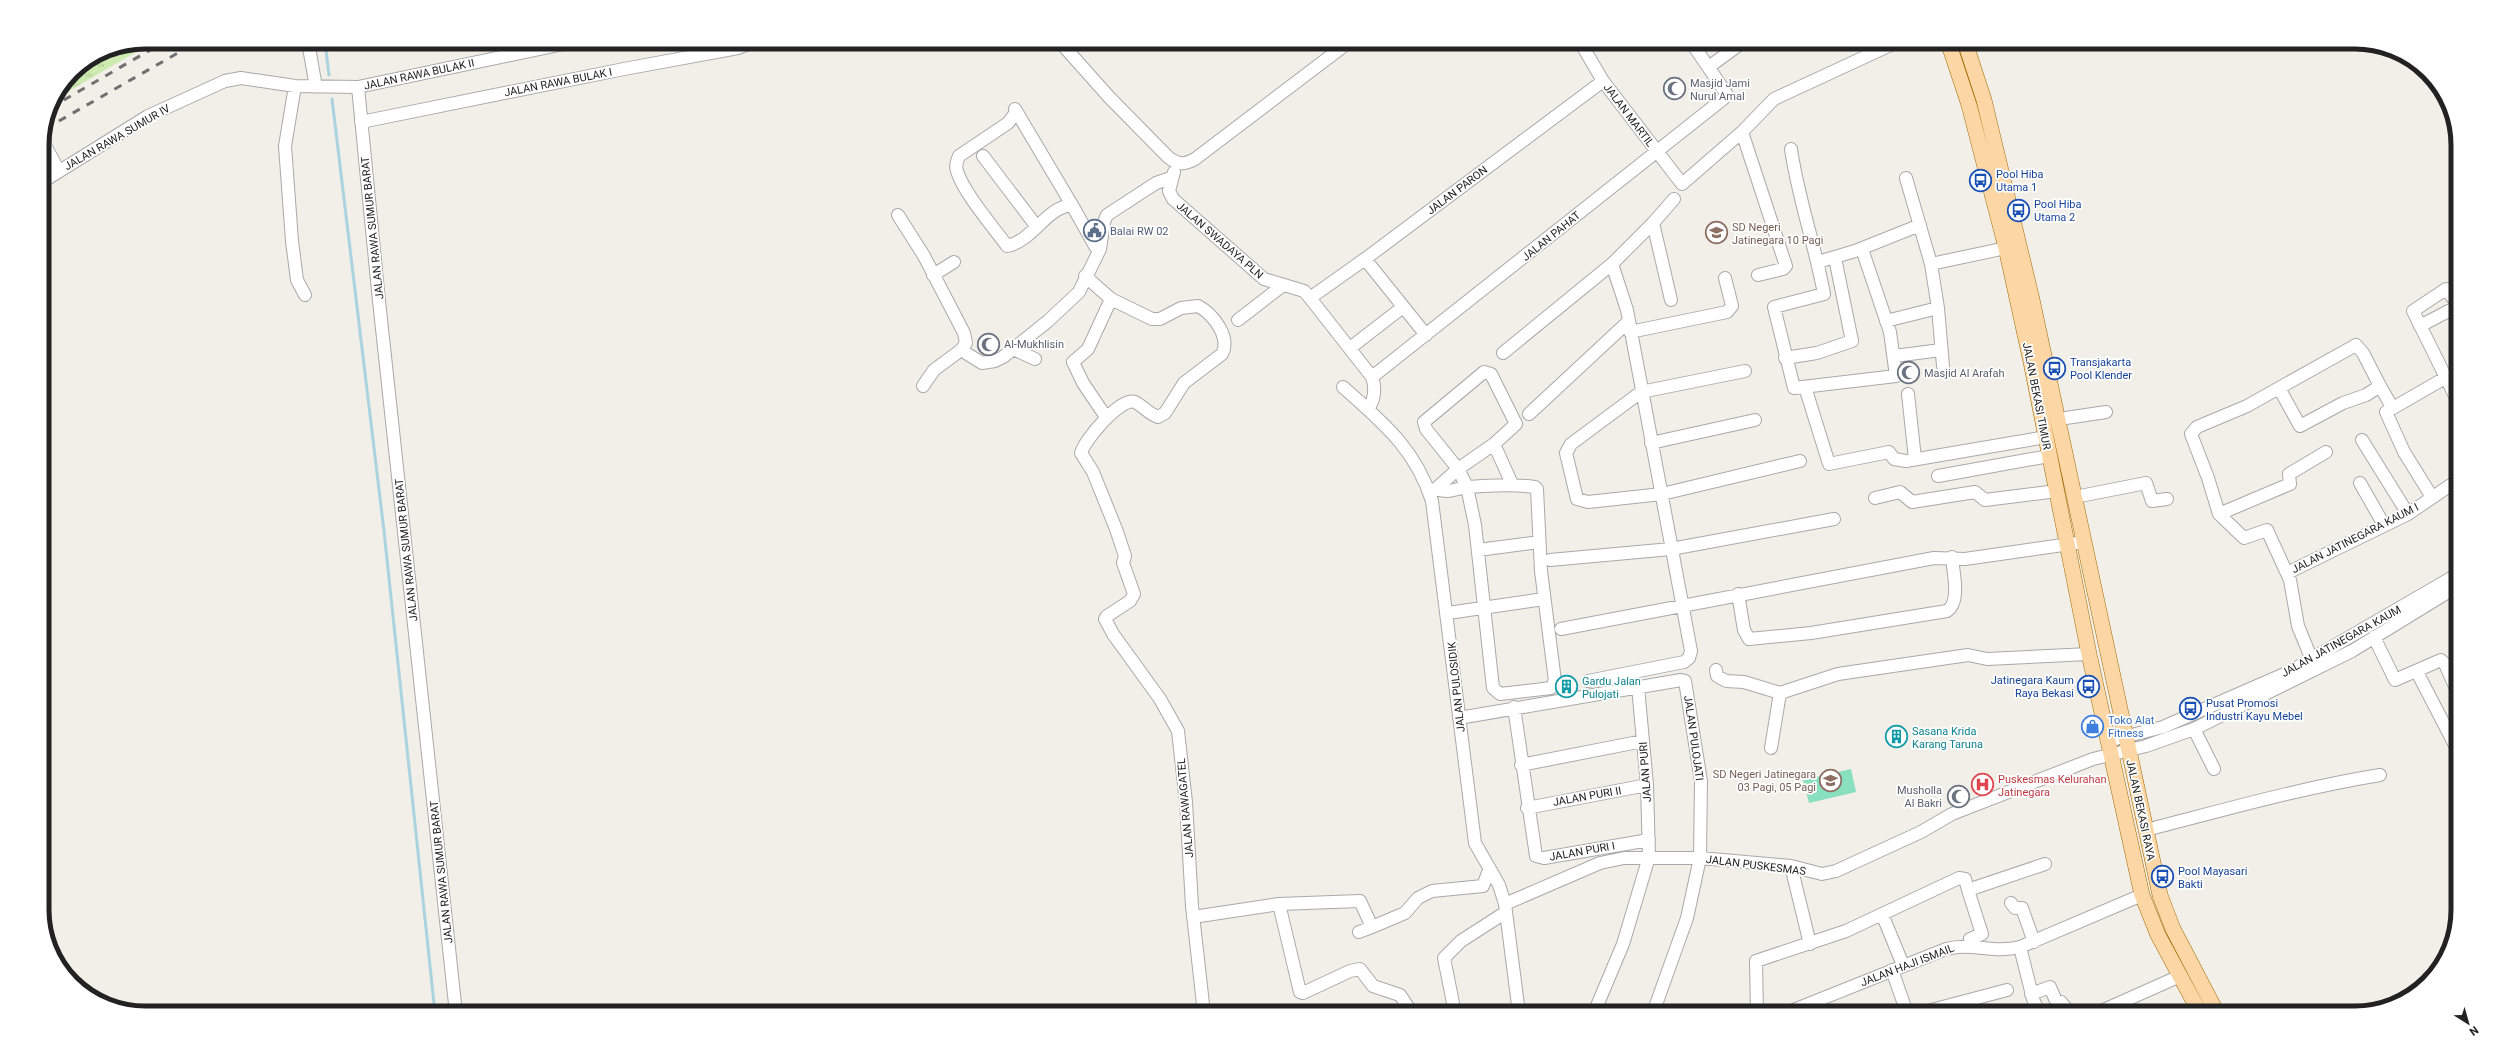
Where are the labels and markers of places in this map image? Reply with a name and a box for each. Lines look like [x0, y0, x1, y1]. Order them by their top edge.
mosque icon: Masjid Jami Nurul Amal [1661, 76, 1687, 102]
place label: Masjid Jami Nurul Amal [1690, 77, 1750, 103]
bus stop icon: Pool Hiba Utama 1 [1968, 167, 1994, 193]
place label: Pool Hiba Utama 1 [1996, 168, 2044, 194]
bus stop icon: Pool Hiba Utama 2 [2006, 197, 2032, 223]
place label: Pool Hiba Utama 2 [2034, 198, 2082, 224]
public building icon: Balai RW 02 [1081, 218, 1107, 244]
school or university icon: SD Negeri Jatinegara 10 Pagi [1703, 220, 1729, 246]
place label: SD Negeri Jatinegara 10 Pagi [1732, 221, 1823, 247]
place label: Balai RW 02 [1110, 225, 1169, 238]
mosque icon: Al-Mukhlisin [975, 331, 1001, 357]
place label: Al-Mukhlisin [1004, 338, 1064, 351]
bus stop icon: Transjakarta Pool Klender [2041, 355, 2067, 381]
place label: Transjakarta Pool Klender [2070, 356, 2132, 382]
mosque icon: Masjid Al Arafah [1896, 360, 1922, 386]
place label: Masjid Al Arafah [1924, 367, 2005, 380]
bus stop icon: Jatinegara Kaum Raya Bekasi [2076, 673, 2102, 699]
building icon: Gardu Jalan Pulojati [1554, 674, 1580, 700]
place label: Jatinegara Kaum Raya Bekasi [1991, 674, 2074, 700]
place label: Gardu Jalan Pulojati [1582, 675, 1641, 701]
bus stop icon: Pusat Promosi Industri Kayu Mebel [2177, 696, 2203, 722]
place label: Pusat Promosi Industri Kayu Mebel [2206, 697, 2303, 723]
shop icon: Toko Alat Fitness [2080, 713, 2106, 739]
place label: Toko Alat Fitness [2108, 714, 2155, 740]
building icon: Sasana Krida Karang Taruna [1883, 724, 1909, 750]
place label: Sasana Krida Karang Taruna [1912, 725, 1983, 751]
school or university icon: SD Negeri Jatinegara 03 Pagi, 05 Pagi [1818, 767, 1844, 793]
place label: SD Negeri Jatinegara 03 Pagi, 05 Pagi [1713, 768, 1816, 794]
hospital icon: Puskesmas Kelurahan Jatinegara [1969, 772, 1995, 798]
place label: Puskesmas Kelurahan Jatinegara [1998, 773, 2107, 799]
mosque icon: Musholla Al Bakri [1945, 783, 1971, 809]
place label: Musholla Al Bakri [1897, 784, 1942, 810]
bus stop icon: Pool Mayasari Bakti [2150, 864, 2176, 890]
place label: Pool Mayasari Bakti [2178, 865, 2248, 891]

